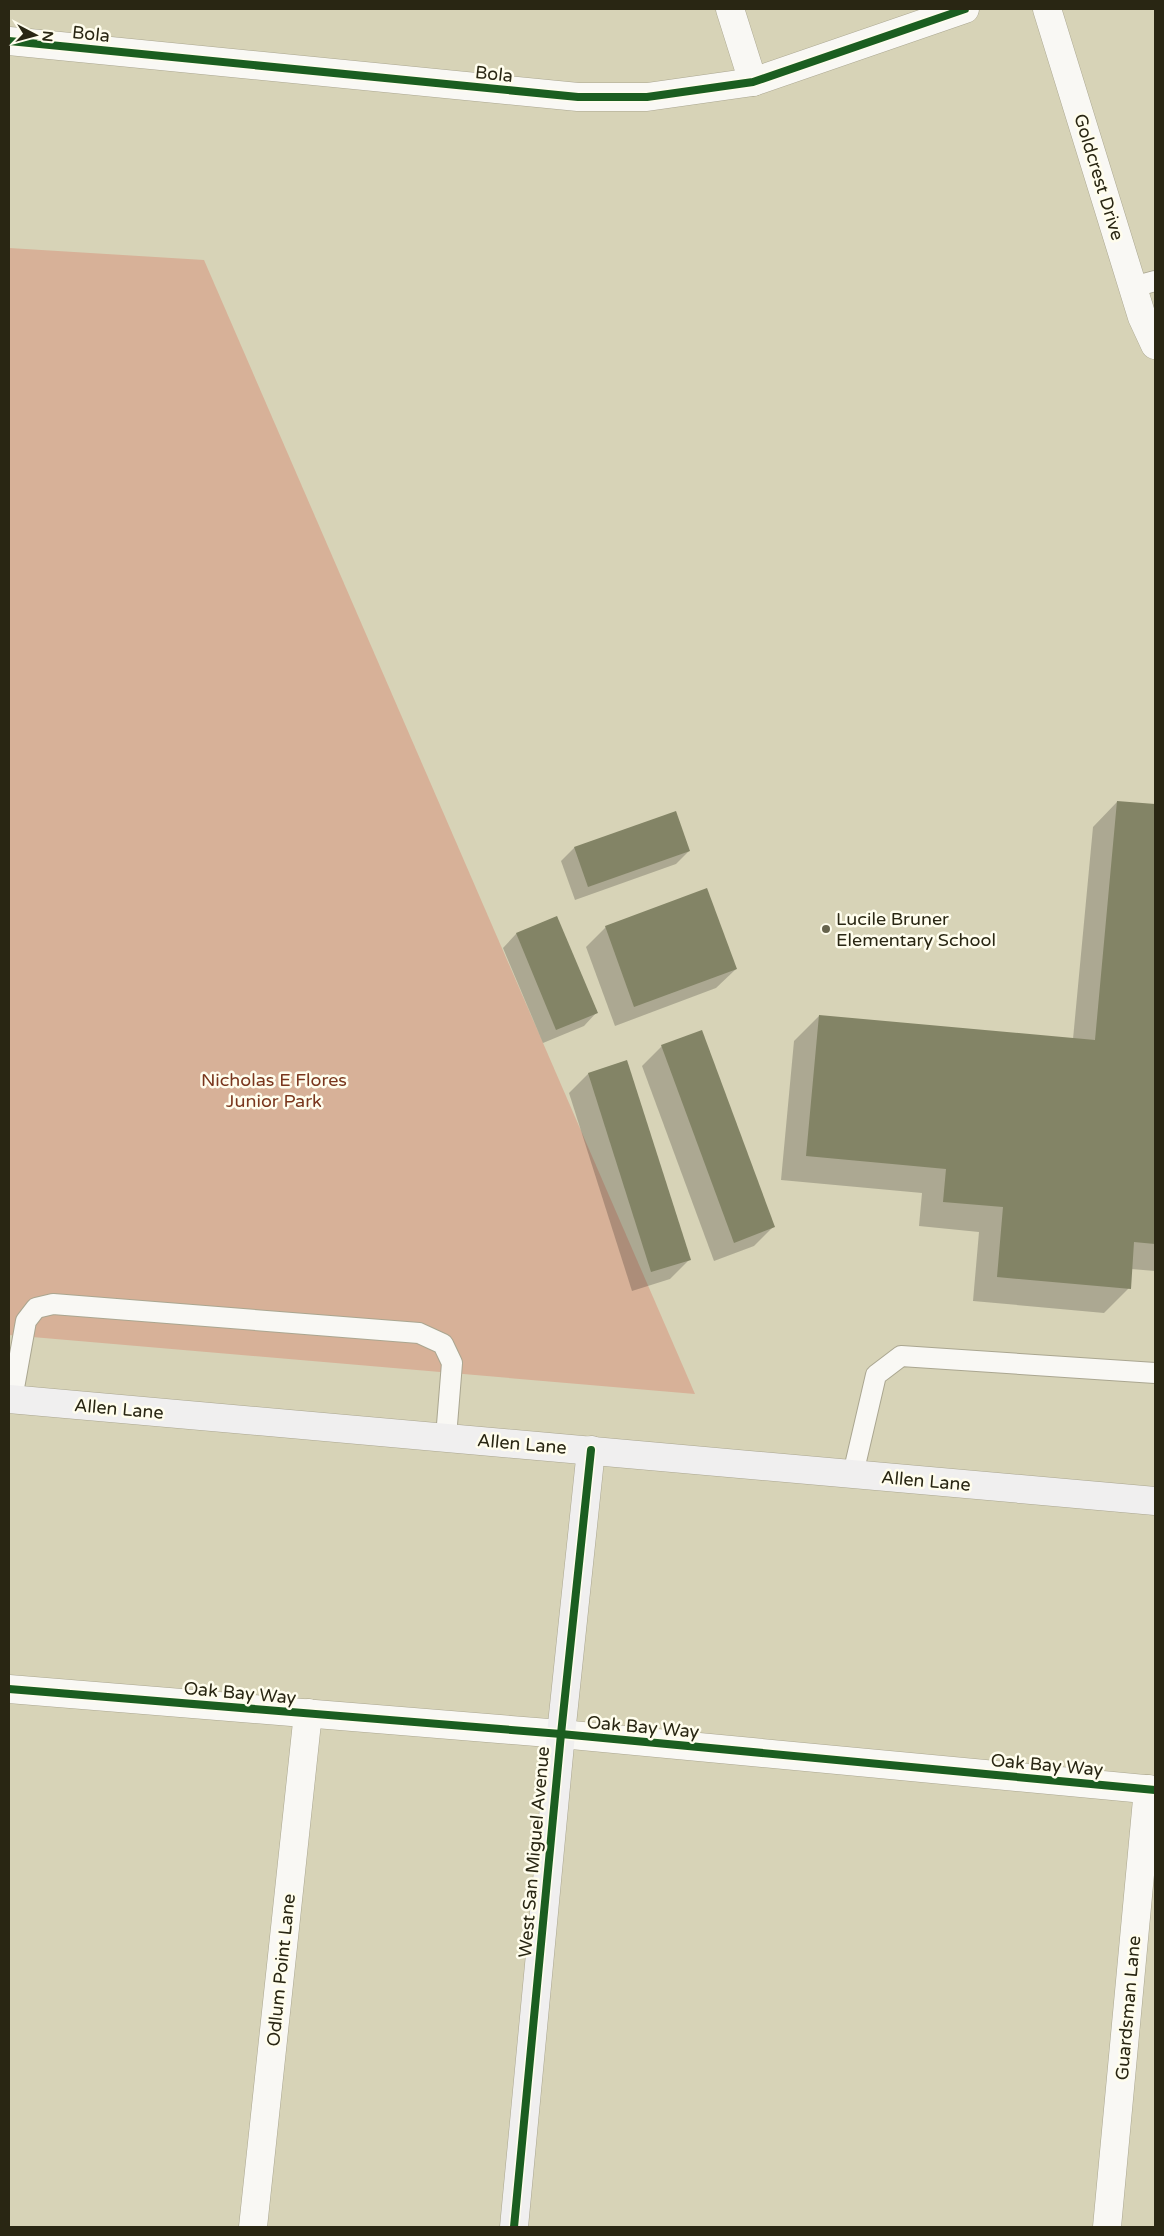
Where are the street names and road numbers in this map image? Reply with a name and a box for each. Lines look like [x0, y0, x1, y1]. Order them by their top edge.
street label: Bola [71, 21, 111, 47]
street label: Bola [474, 61, 514, 87]
street label: Goldcrest Drive [1069, 111, 1129, 243]
street label: Allen Lane [73, 1394, 165, 1424]
street label: Allen Lane [476, 1429, 568, 1459]
street label: Allen Lane [880, 1466, 972, 1496]
street label: Oak Bay Way [183, 1677, 298, 1709]
street label: Oak Bay Way [586, 1711, 701, 1743]
street label: West San Miguel Avenue [514, 1745, 554, 1959]
street label: Oak Bay Way [990, 1749, 1105, 1781]
street label: Odlum Point Lane [262, 1893, 300, 2047]
street label: Guardsman Lane [1111, 1935, 1145, 2081]

